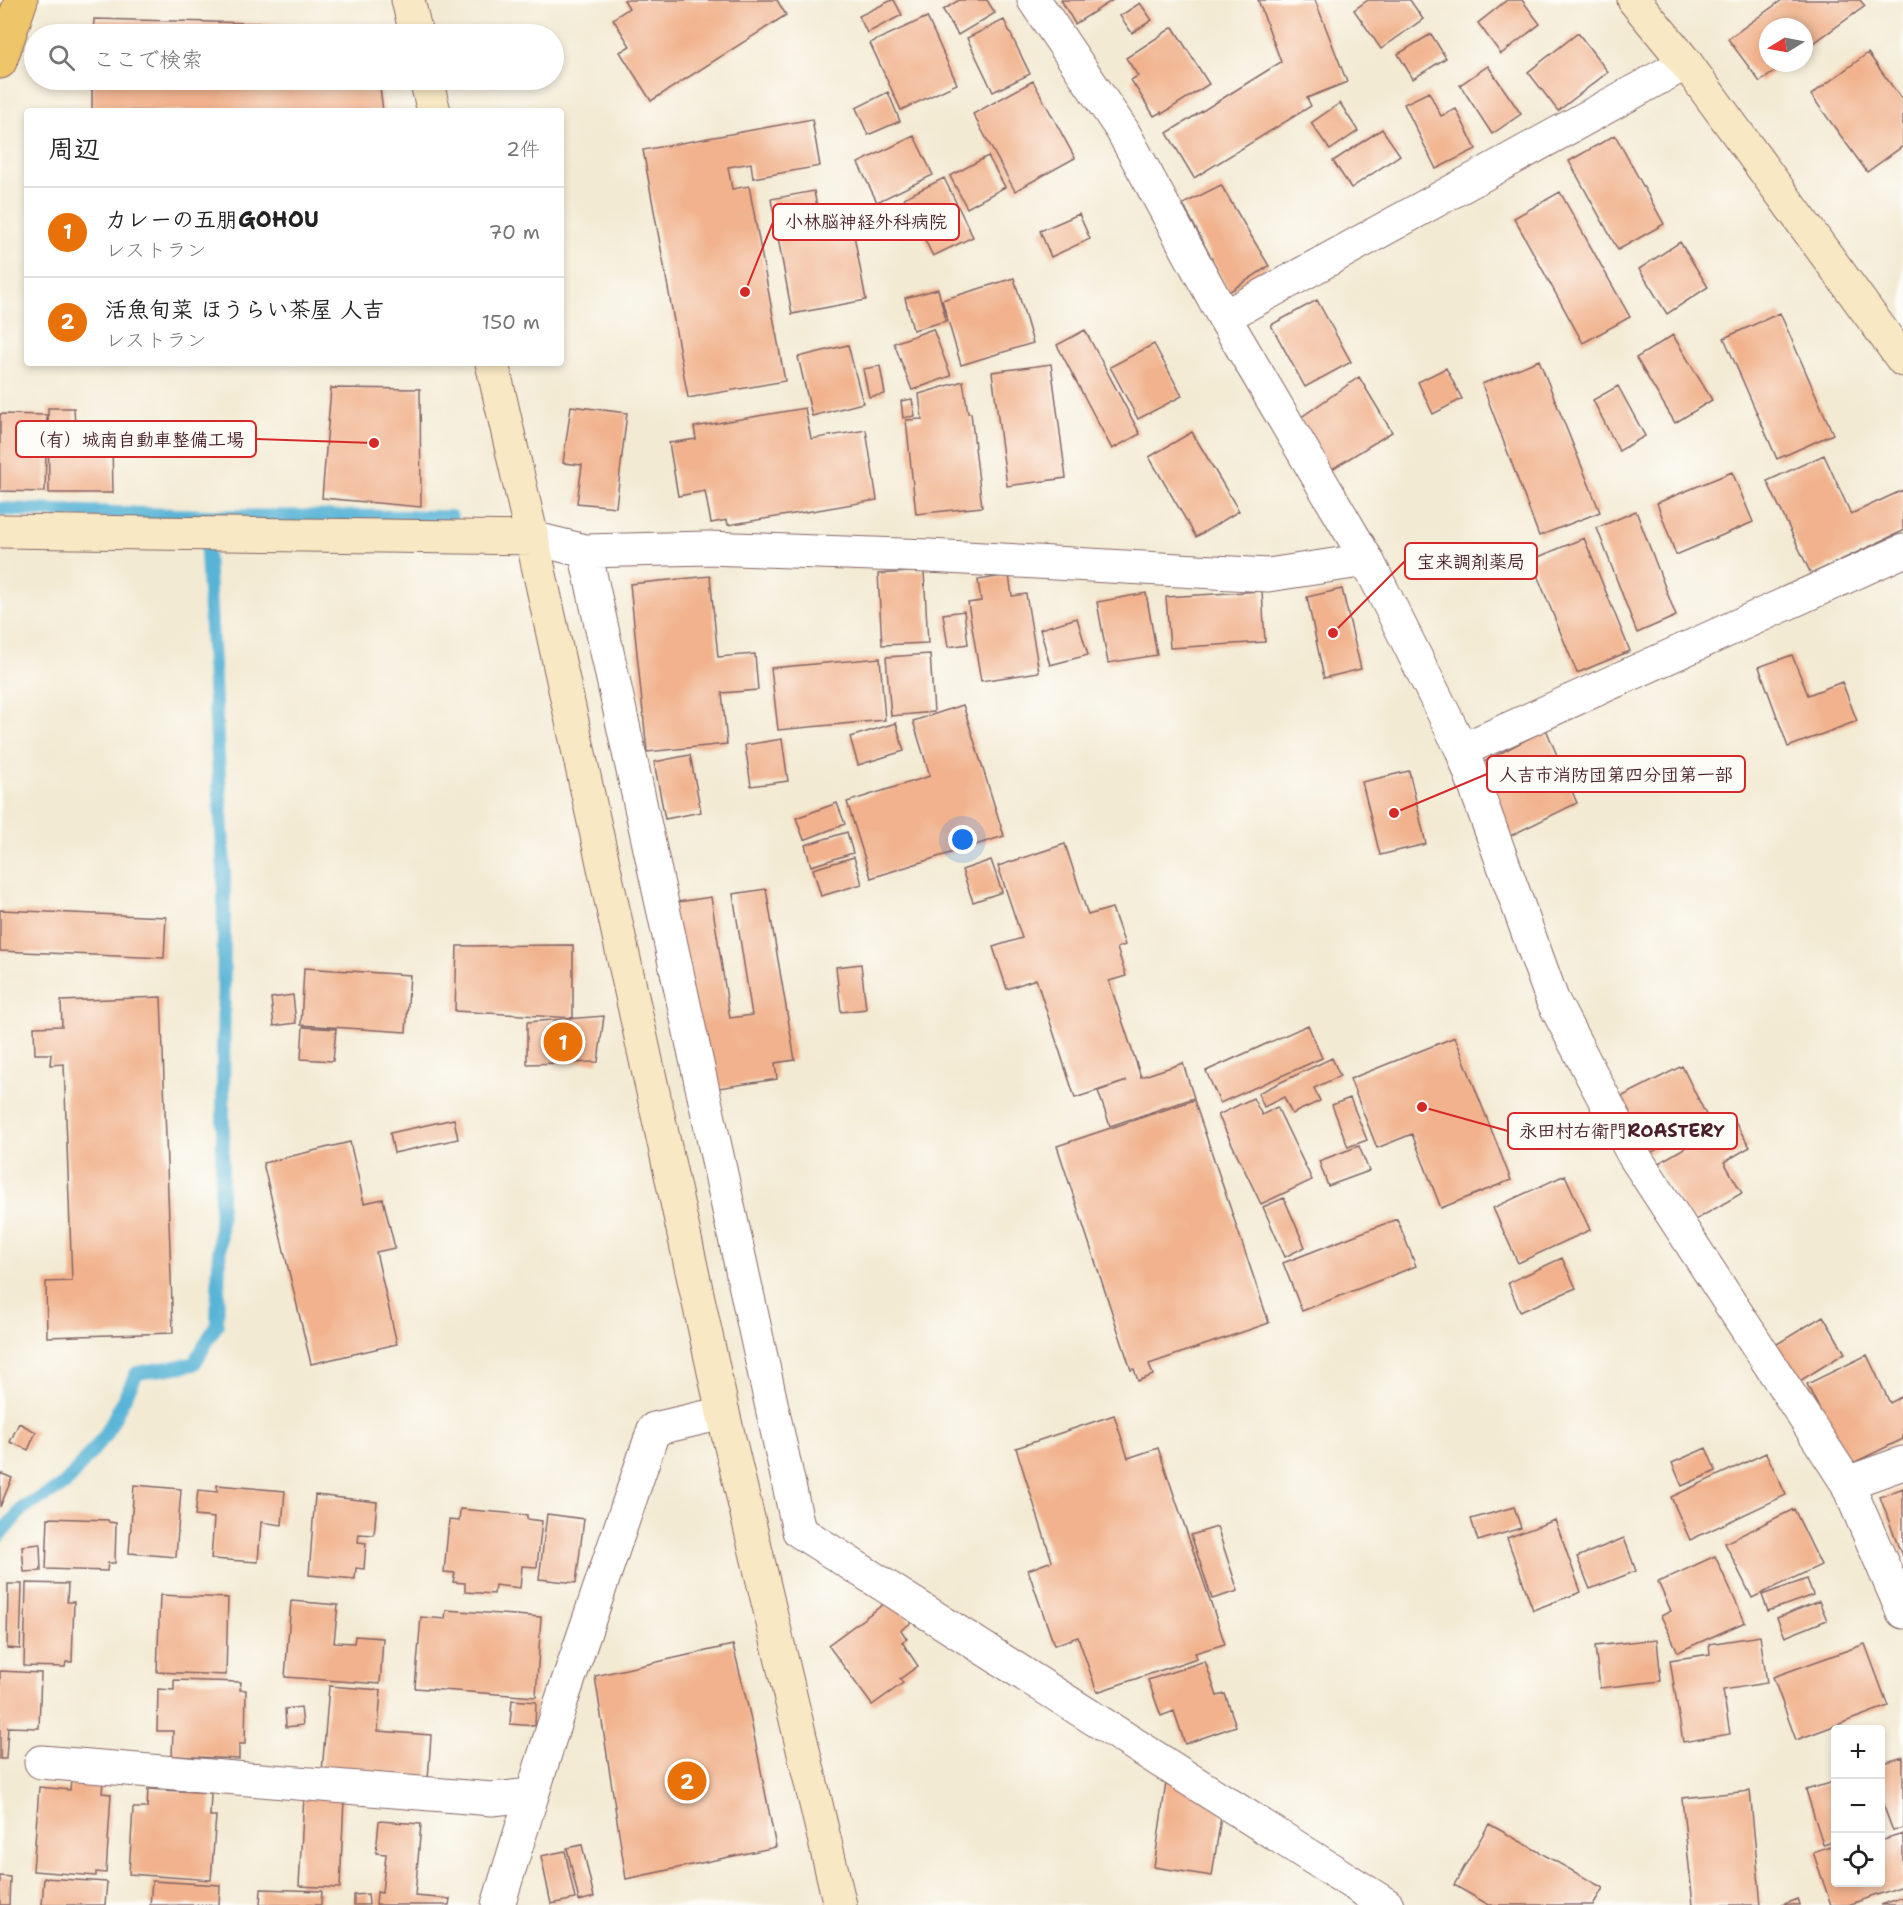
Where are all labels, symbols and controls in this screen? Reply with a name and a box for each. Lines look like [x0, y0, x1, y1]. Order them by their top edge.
north arrow [1759, 18, 1813, 72]
search box [24, 24, 564, 90]
icon: search [45, 41, 78, 74]
text: ここで検索 [93, 45, 203, 74]
text: 周辺 [48, 131, 100, 166]
text: 2件 [506, 136, 540, 162]
callout: 小林脳神経外科病院 [773, 204, 959, 240]
text: カレーの五朋GOHOU [105, 205, 319, 234]
text: 小林脳神経外科病院 [785, 210, 947, 234]
text: 1 [63, 219, 72, 245]
text: 70 m [488, 219, 540, 245]
text: レストラン [105, 237, 207, 263]
text: 活魚旬菜 ほうらい茶屋 人吉 [105, 295, 384, 324]
text: 2 [61, 309, 75, 335]
text: 150 m [482, 309, 540, 335]
text: レストラン [105, 327, 207, 353]
callout: （有）城南自動車整備工場 [16, 421, 256, 457]
text: （有）城南自動車整備工場 [28, 428, 244, 452]
callout: 宝来調剤薬局 [1405, 543, 1537, 579]
text: 宝来調剤薬局 [1417, 550, 1525, 574]
callout: 人吉市消防団第四分団第一部 [1487, 756, 1745, 792]
text: 人吉市消防団第四分団第一部 [1499, 763, 1733, 787]
your location [948, 825, 977, 854]
pin: 1 [544, 1020, 582, 1064]
callout: 永田村右衛門ROASTERY [1508, 1113, 1737, 1149]
text: 永田村右衛門ROASTERY [1519, 1119, 1725, 1143]
map controls [1831, 1725, 1885, 1887]
button: + [1831, 1725, 1885, 1779]
pin: 2 [668, 1758, 706, 1804]
button: − [1831, 1779, 1885, 1833]
button: locate [1831, 1833, 1885, 1887]

